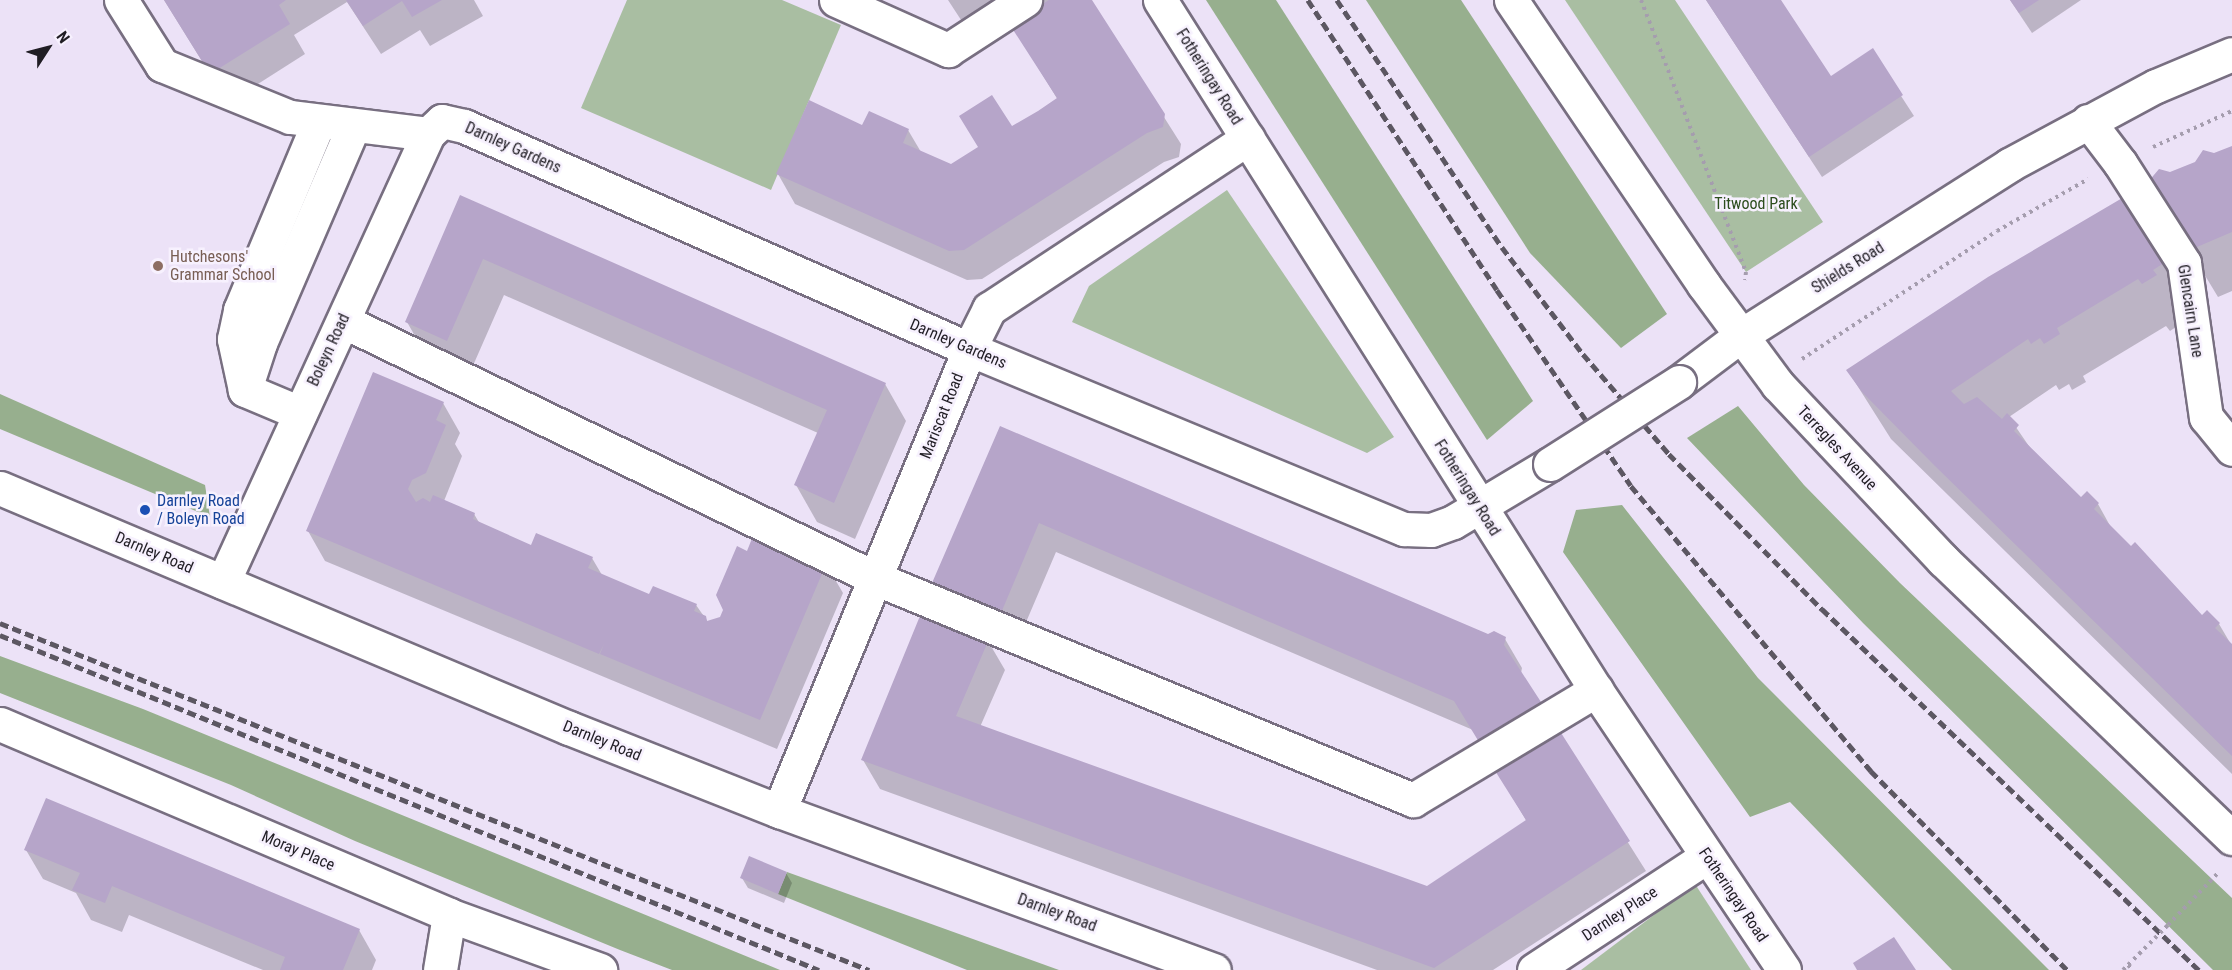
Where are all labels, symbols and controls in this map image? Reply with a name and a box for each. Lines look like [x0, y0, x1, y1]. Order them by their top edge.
north arrow [18, 18, 78, 78]
street label: Fotheringay Road [1172, 25, 1246, 129]
text: N [52, 28, 74, 47]
street label: Darnley Gardens [462, 118, 564, 178]
park label: Titwood Park [1714, 194, 1798, 214]
street label: Shields Road [1808, 238, 1888, 298]
place label: Hutchesons' Grammar School [170, 247, 275, 285]
marker: Hutchesons' Grammar School [151, 259, 165, 273]
street label: Glencairn Lane [2173, 263, 2207, 359]
street label: Boleyn Road [304, 311, 354, 389]
street label: Darnley Gardens [907, 315, 1009, 373]
street label: Mariscat Road [916, 370, 968, 462]
street label: Terregles Avenue [1793, 402, 1881, 494]
street label: Fotheringay Road [1430, 436, 1504, 540]
place label: Darnley Road / Boleyn Road [157, 491, 245, 529]
marker: Darnley Road / Boleyn Road [138, 503, 152, 517]
street label: Darnley Road [112, 528, 196, 578]
street label: Darnley Road [560, 717, 644, 765]
street label: Moray Place [259, 827, 337, 875]
street label: Fotheringay Road [1694, 844, 1772, 946]
street label: Darnley Place [1579, 883, 1661, 945]
street label: Darnley Road [1015, 890, 1099, 936]

